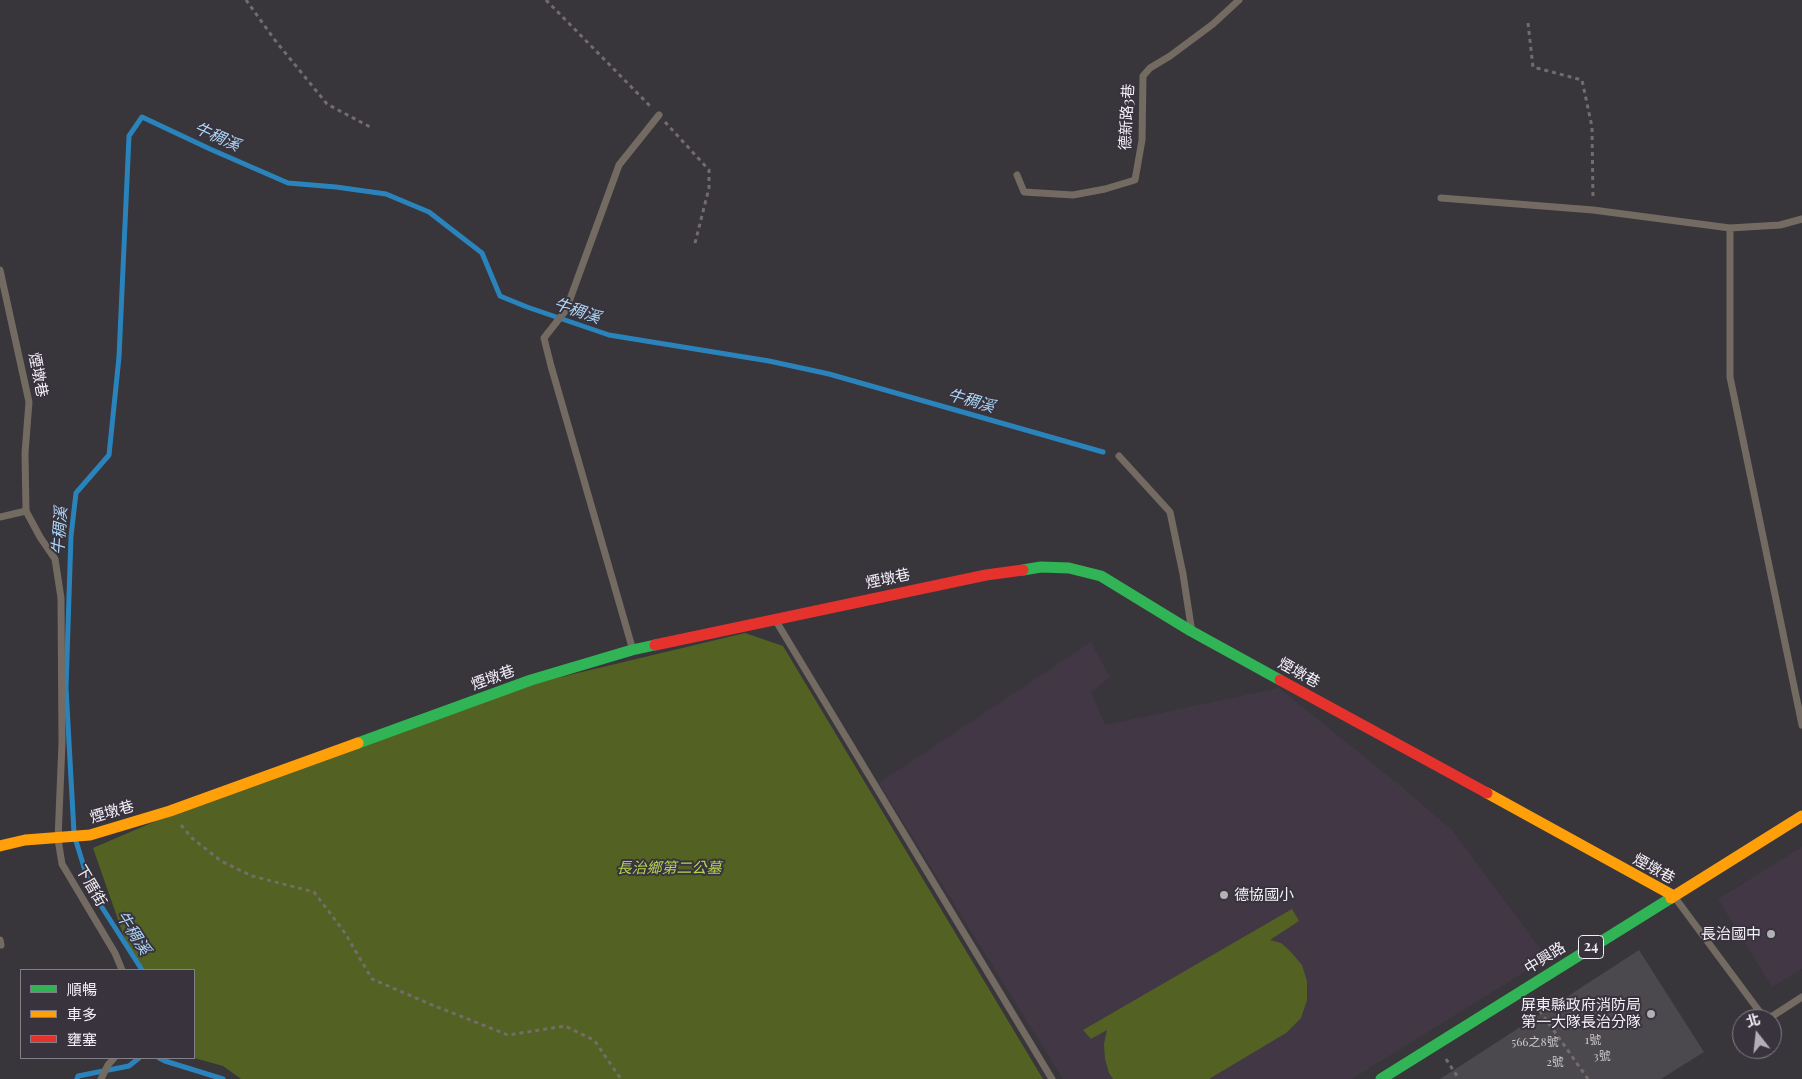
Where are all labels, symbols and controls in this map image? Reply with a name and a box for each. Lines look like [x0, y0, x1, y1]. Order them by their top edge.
street label: 德新路3巷 [1116, 83, 1138, 151]
water label: 牛稠溪 [191, 118, 243, 156]
water label: 牛稠溪 [551, 294, 603, 328]
street label: 煙墩巷 [25, 351, 51, 399]
water label: 牛稠溪 [945, 385, 997, 417]
water label: 牛稠溪 [49, 506, 71, 556]
street label: 煙墩巷 [864, 566, 912, 592]
street label: 煙墩巷 [1275, 654, 1323, 692]
street label: 煙墩巷 [469, 662, 517, 694]
street label: 煙墩巷 [88, 797, 136, 827]
street label: 煙墩巷 [1630, 850, 1678, 888]
park label: 長治鄉第二公墓 [617, 859, 721, 877]
street label: 下厝街 [72, 862, 110, 910]
place label: 德協國小 [1234, 886, 1294, 904]
marker: 德協國小 [1218, 889, 1230, 901]
water label: 牛稠溪 [112, 908, 154, 958]
place label: 長治國中 [1701, 925, 1761, 943]
marker: 長治國中 [1765, 928, 1777, 940]
road number: 24 [1578, 936, 1604, 959]
street label: 中興路 [1521, 938, 1569, 978]
legend [20, 969, 195, 1059]
text: 順暢 [67, 979, 97, 999]
place label: 屏東縣政府消防局 第一大隊長治分隊 [1521, 996, 1641, 1031]
text: 車多 [67, 1004, 97, 1024]
marker: 屏東縣政府消防局 第一大隊長治分隊 [1645, 1008, 1657, 1020]
north arrow [1732, 1009, 1782, 1059]
text: 北 [1744, 1009, 1762, 1031]
text: 壅塞 [67, 1029, 97, 1049]
house number: 1號 [1585, 1033, 1601, 1047]
house number: 566之8號 [1511, 1035, 1559, 1049]
house number: 3號 [1593, 1049, 1611, 1063]
house number: 2號 [1546, 1055, 1564, 1069]

